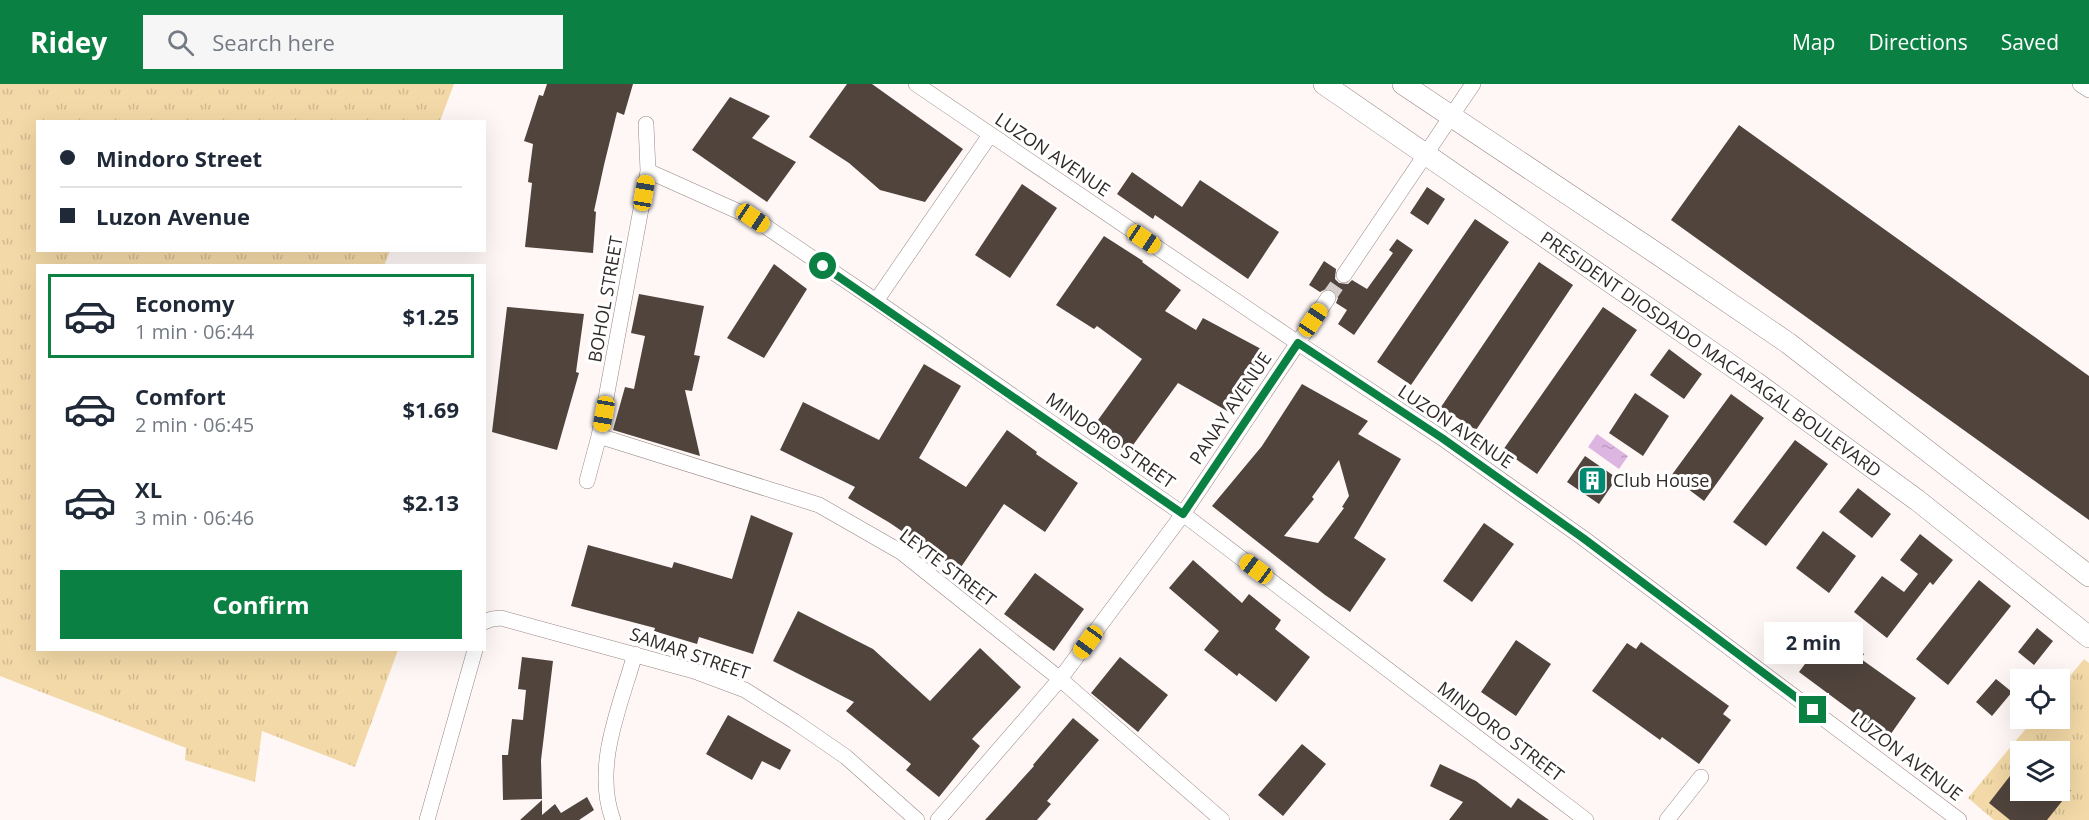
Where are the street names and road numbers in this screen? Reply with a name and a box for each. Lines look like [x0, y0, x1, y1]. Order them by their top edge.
street label: LUZON AVENUE [991, 107, 1115, 201]
street label: PRESIDENT DIOSDADO MACAPAGAL BOULEVARD [1536, 225, 1887, 482]
street label: BOHOL STREET [582, 234, 628, 364]
street label: PANAY AVENUE [1184, 347, 1276, 469]
street label: LUZON AVENUE [1394, 379, 1518, 473]
street label: MINDORO STREET [1042, 386, 1180, 494]
street label: LEYTE STREET [895, 523, 1001, 611]
street label: SAMAR STREET [627, 621, 753, 685]
street label: MINDORO STREET [1433, 676, 1569, 786]
street label: LUZON AVENUE [1846, 706, 1968, 806]

